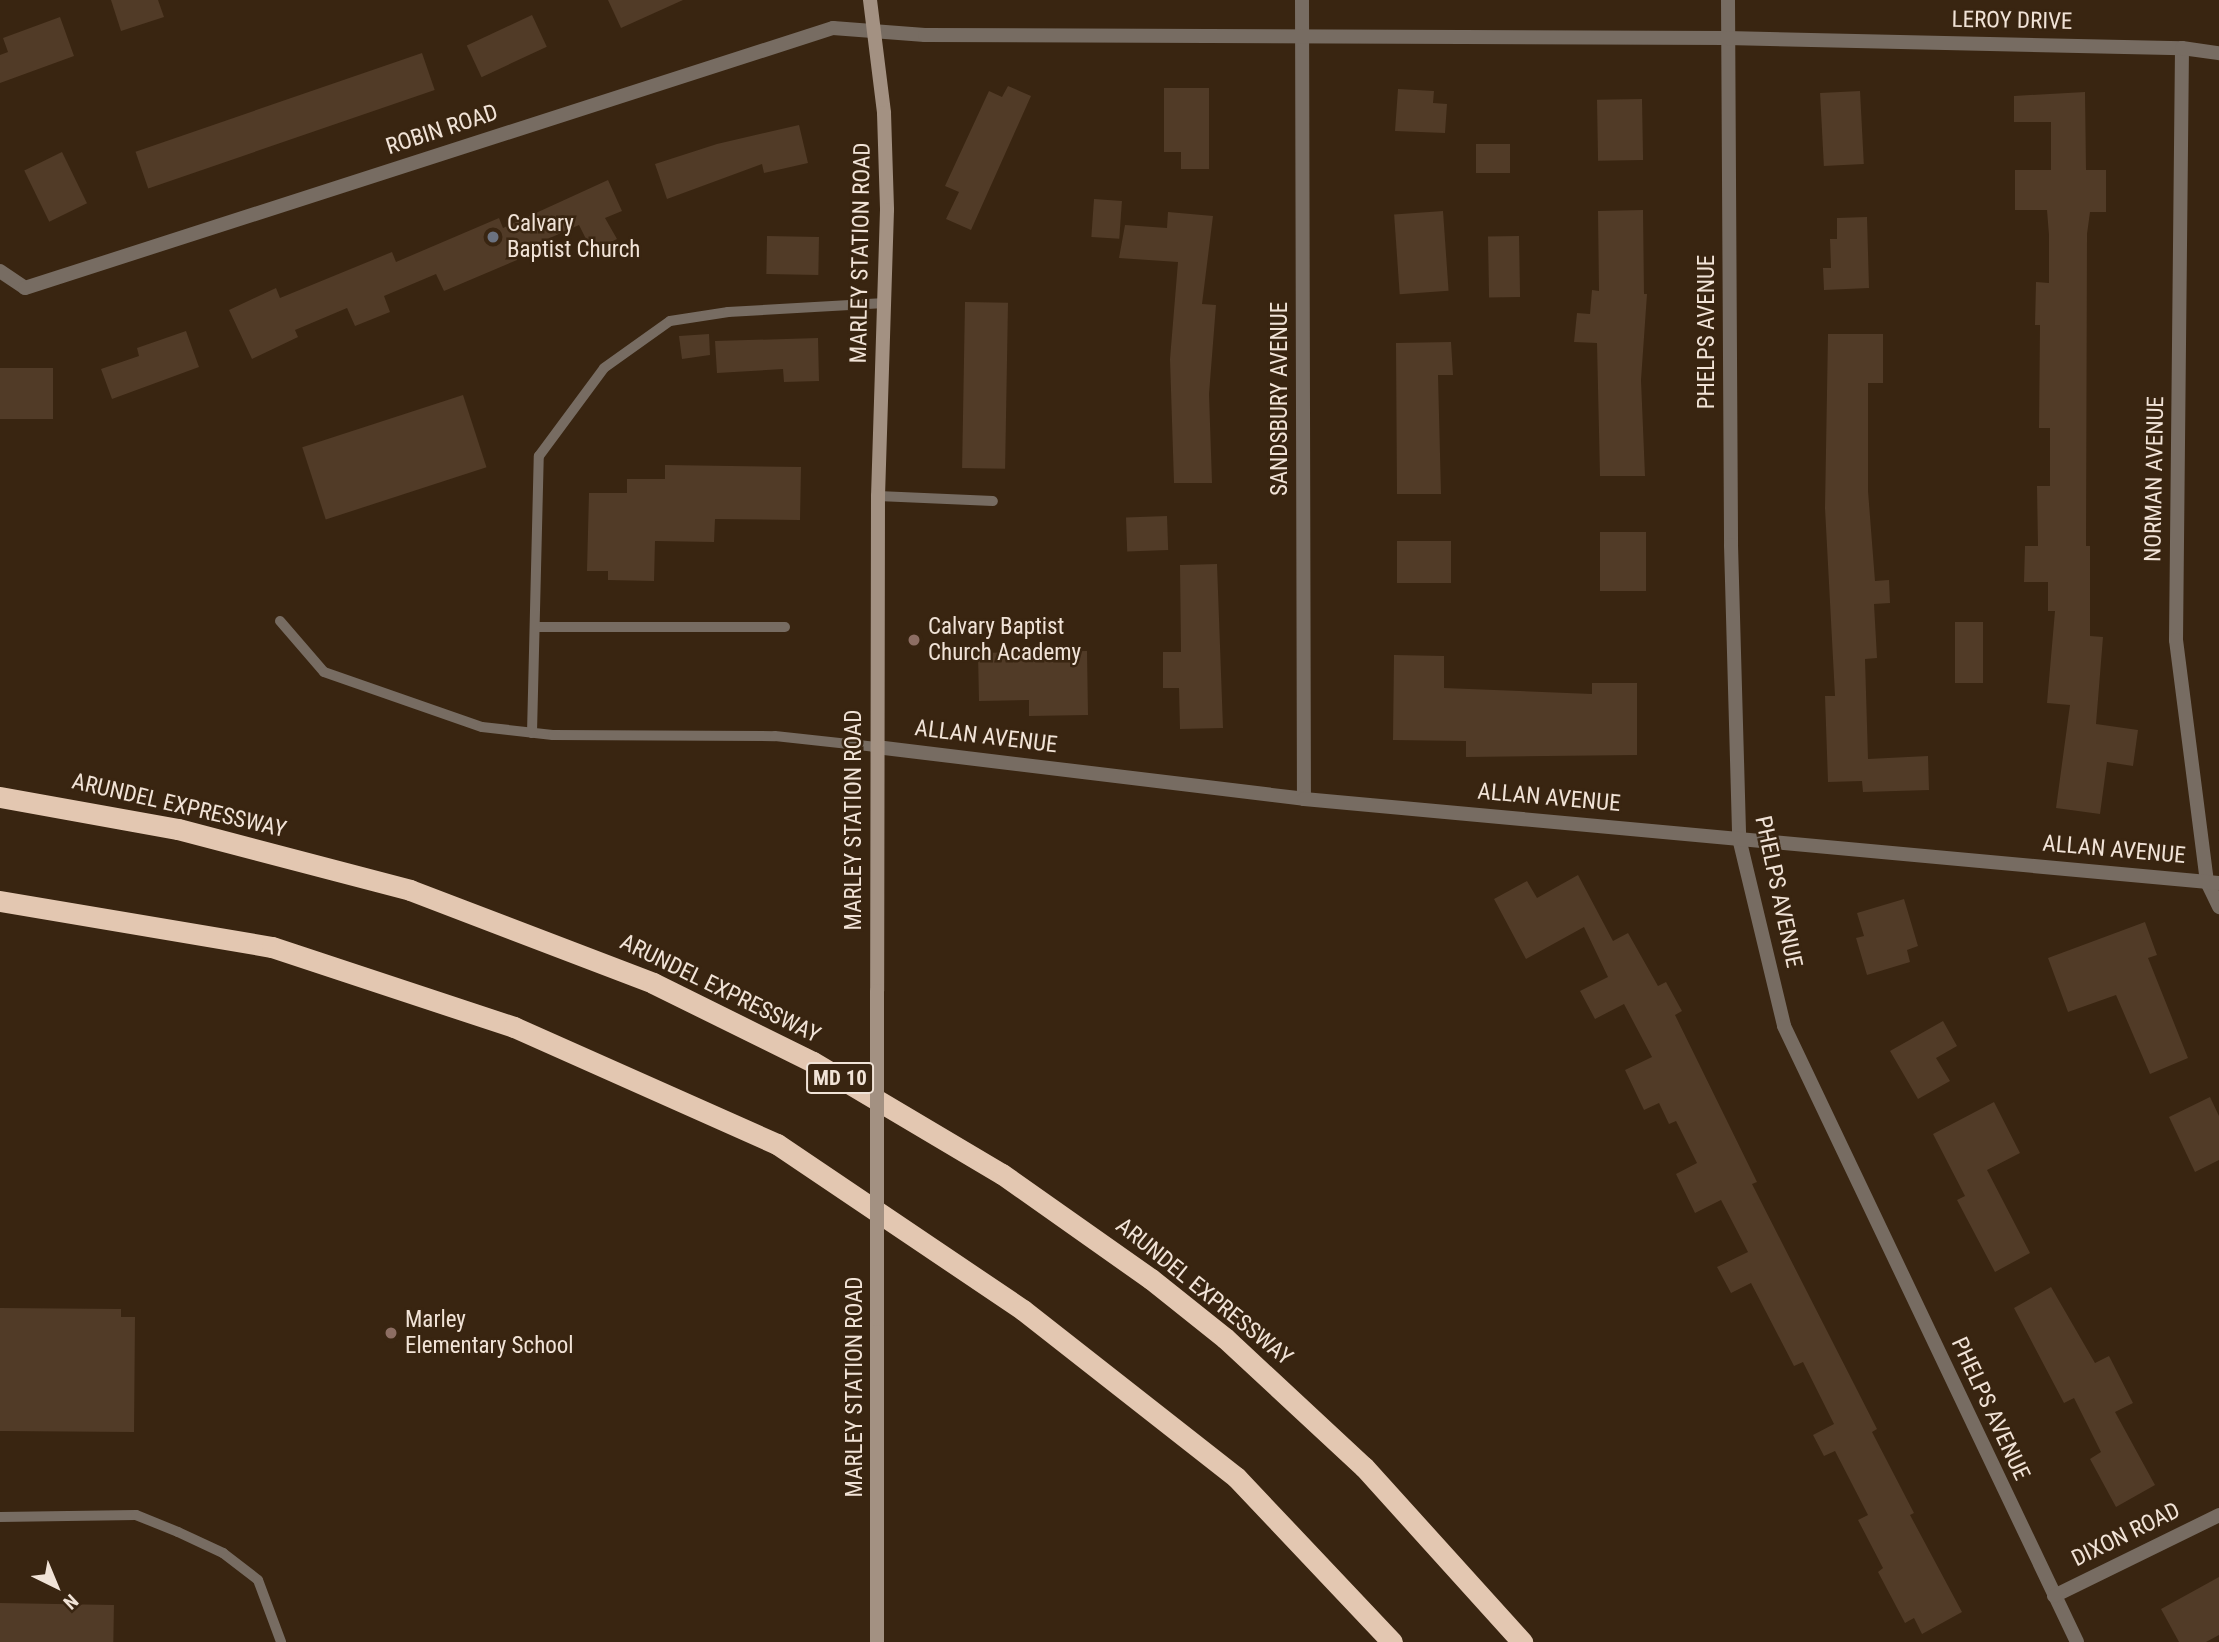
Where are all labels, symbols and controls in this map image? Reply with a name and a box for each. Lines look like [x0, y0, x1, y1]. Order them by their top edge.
street label: LEROY DRIVE [1951, 6, 2073, 36]
street label: ROBIN ROAD [383, 99, 501, 161]
street label: MARLEY STATION ROAD [845, 142, 877, 364]
place label: Calvary Baptist Church [507, 210, 640, 264]
marker: Calvary Baptist Church [485, 229, 501, 245]
street label: PHELPS AVENUE [1693, 255, 1721, 409]
street label: SANDSBURY AVENUE [1266, 302, 1294, 496]
street label: NORMAN AVENUE [2140, 396, 2170, 562]
place label: Calvary Baptist Church Academy [928, 613, 1081, 667]
marker: Calvary Baptist Church Academy [906, 632, 922, 648]
street label: MARLEY STATION ROAD [840, 710, 868, 930]
street label: ALLAN AVENUE [913, 715, 1059, 759]
street label: ARUNDEL EXPRESSWAY [69, 768, 289, 844]
street label: ALLAN AVENUE [1476, 778, 1622, 818]
street label: PHELPS AVENUE [1748, 814, 1808, 970]
street label: ALLAN AVENUE [2041, 830, 2187, 870]
street label: ARUNDEL EXPRESSWAY [615, 929, 825, 1049]
road number: MD 10 [805, 1060, 875, 1096]
street label: ARUNDEL EXPRESSWAY [1110, 1212, 1298, 1372]
street label: MARLEY STATION ROAD [841, 1277, 869, 1497]
place label: Marley Elementary School [405, 1306, 574, 1360]
marker: Marley Elementary School [383, 1325, 399, 1341]
street label: PHELPS AVENUE [1945, 1333, 2035, 1485]
street label: DIXON ROAD [2067, 1497, 2185, 1573]
north arrow [21, 1551, 91, 1621]
text: N [59, 1589, 83, 1614]

